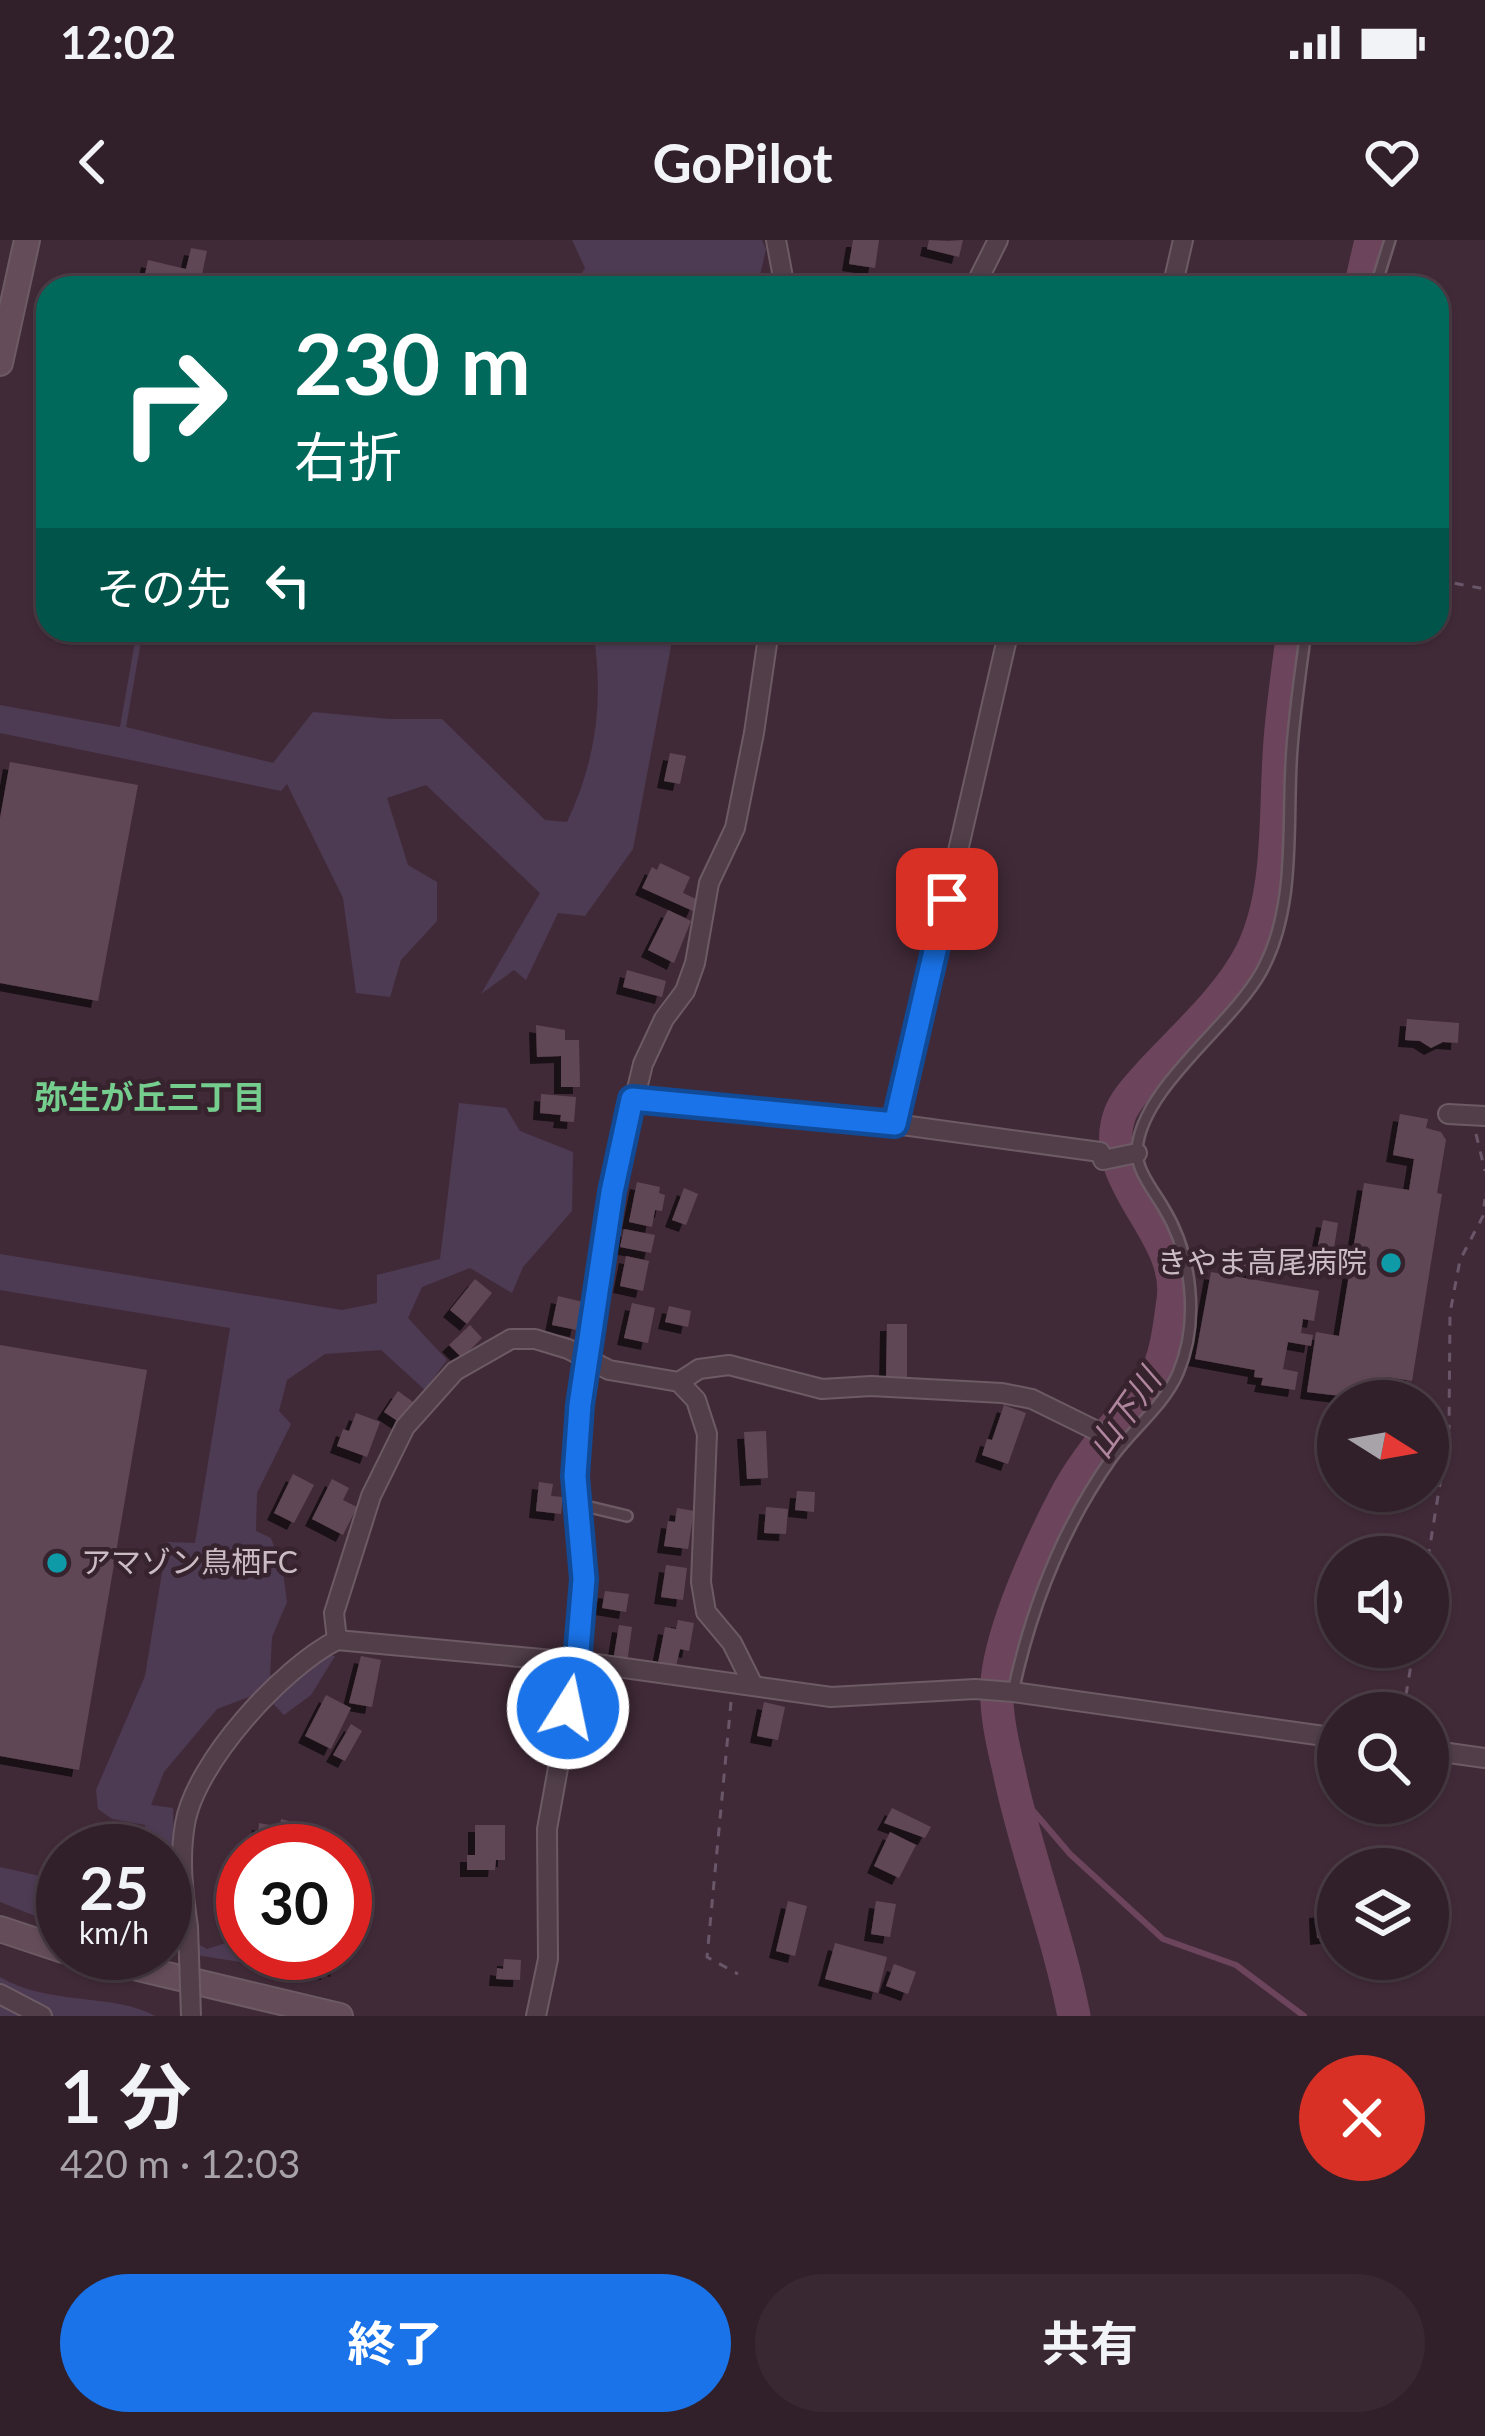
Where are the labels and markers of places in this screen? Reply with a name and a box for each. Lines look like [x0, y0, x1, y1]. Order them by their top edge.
pin [896, 848, 998, 950]
place label: きやま高尾病院 [1157, 1243, 1367, 1279]
marker: きやま高尾病院 [1378, 1250, 1404, 1276]
place label: アマゾン鳥栖FC [81, 1543, 298, 1579]
marker: アマゾン鳥栖FC [44, 1550, 70, 1576]

